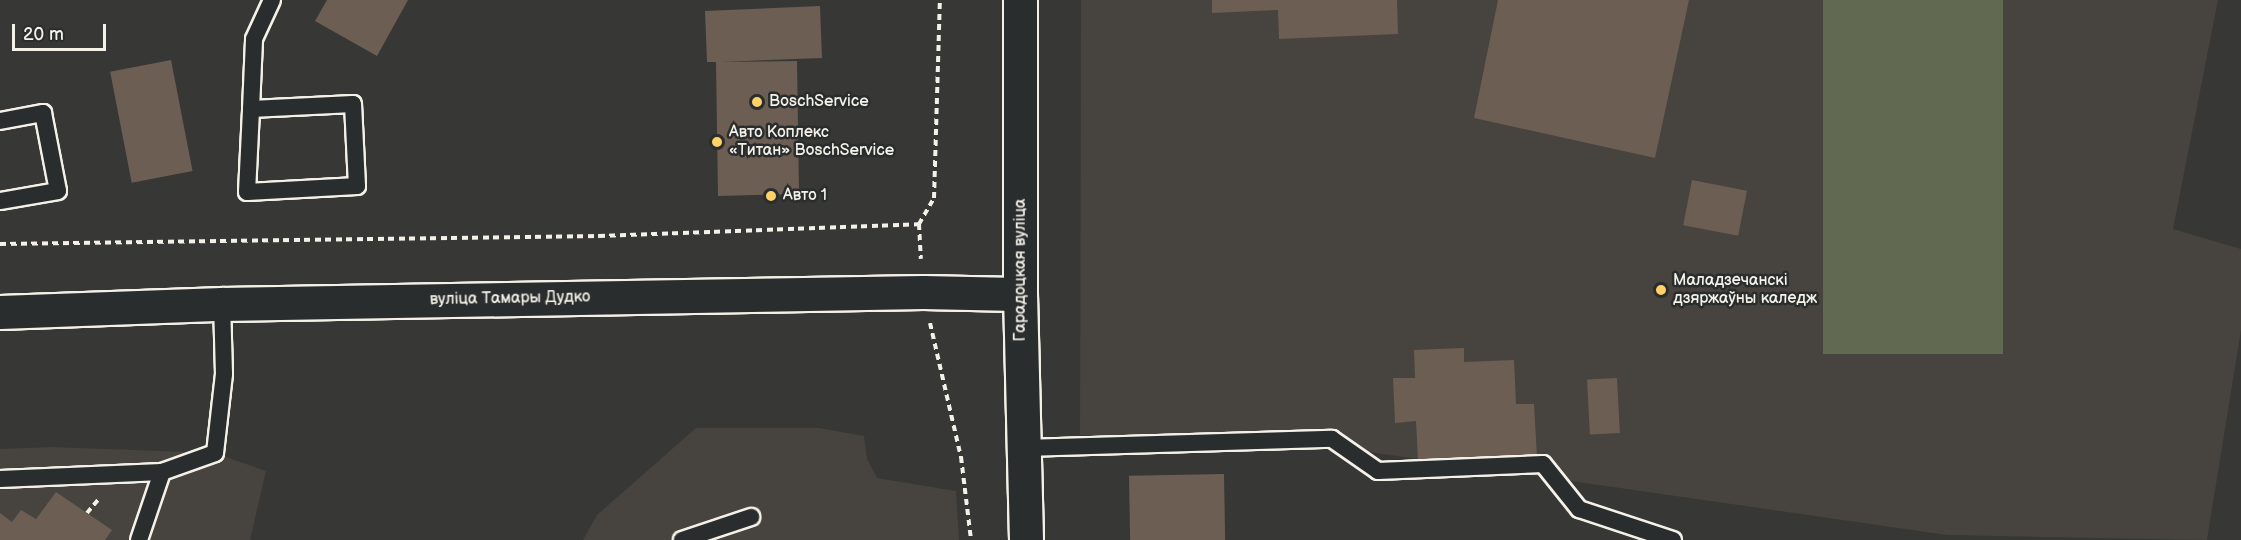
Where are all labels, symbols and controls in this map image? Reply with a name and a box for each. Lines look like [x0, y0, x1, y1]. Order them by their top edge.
scale bar [15, 12, 110, 50]
text: 20 m [23, 24, 64, 45]
place label: BoschService [769, 92, 869, 112]
marker: BoschService [750, 95, 764, 109]
place label: Авто Коплекс «Титан» BoschService [729, 123, 894, 161]
marker: Авто Коплекс «Титан» BoschService [710, 135, 724, 149]
place label: Авто 1 [783, 186, 827, 206]
marker: Авто 1 [764, 189, 778, 203]
street label: Гарадоцкая вуліца [1011, 199, 1031, 341]
place label: Маладзечанскі дзяржаўны каледж [1673, 271, 1817, 309]
marker: Маладзечанскі дзяржаўны каледж [1654, 283, 1668, 297]
street label: вуліца Тамары Дудко [430, 288, 590, 310]

